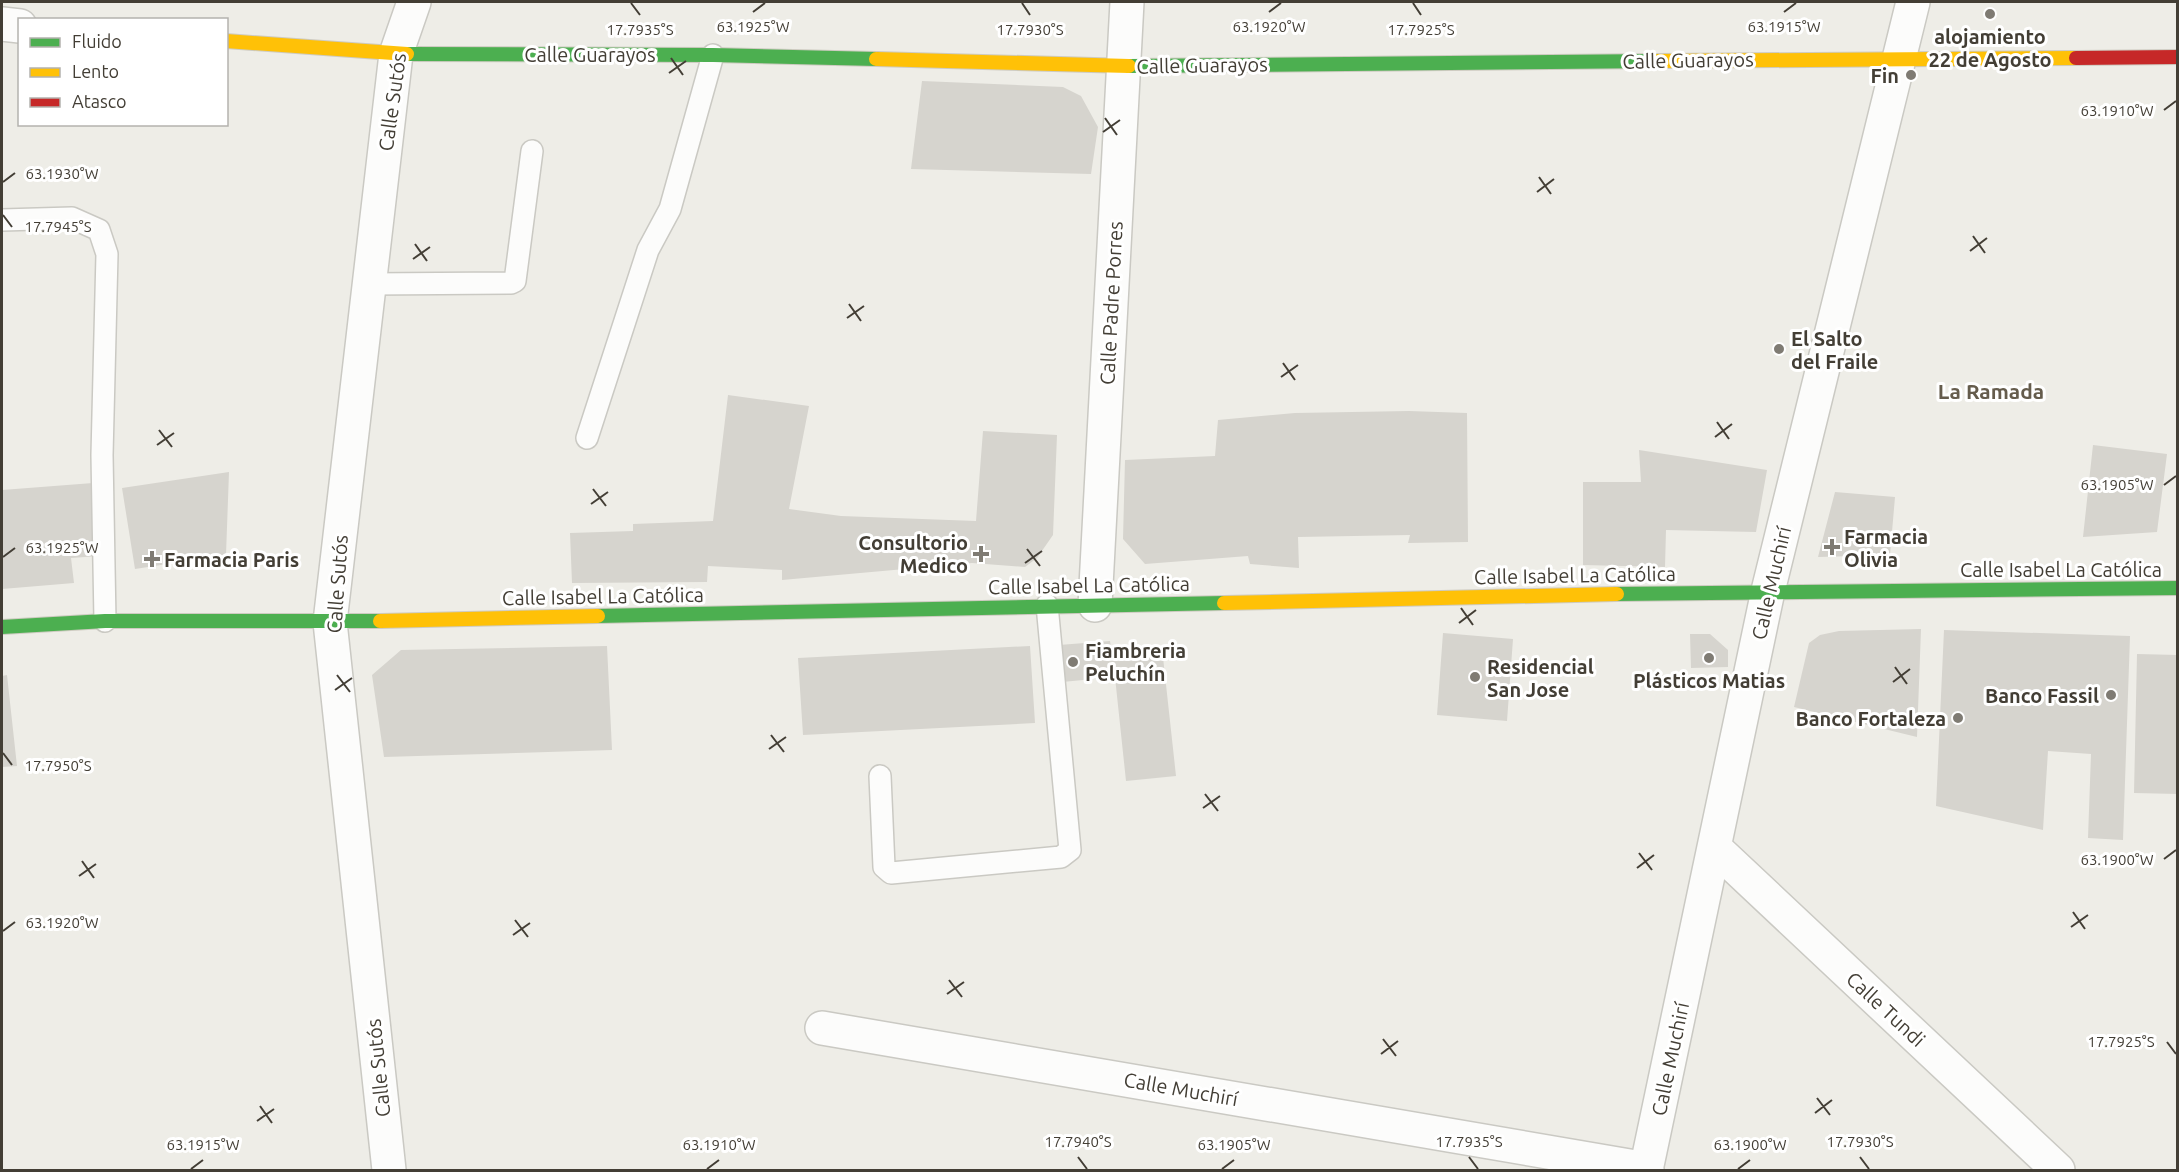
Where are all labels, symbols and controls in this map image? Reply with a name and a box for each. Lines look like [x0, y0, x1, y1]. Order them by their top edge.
marker: alojamiento 22 de Agosto [1983, 7, 1997, 21]
legend [18, 18, 228, 126]
text: 63.1925°W [716, 18, 790, 35]
text: 63.1920°W [1232, 18, 1306, 35]
text: 63.1915°W [1747, 18, 1821, 35]
text: 17.7935°S [606, 21, 674, 38]
text: 17.7930°S [996, 21, 1064, 38]
text: 17.7925°S [1387, 21, 1455, 38]
place label: alojamiento 22 de Agosto [1928, 25, 2052, 71]
text: Fluido [72, 31, 122, 51]
street label: Calle Guarayos [524, 43, 656, 66]
street label: Calle Guarayos [1622, 47, 1754, 73]
street label: Calle Sutós [374, 51, 410, 153]
street label: Calle Guarayos [1136, 52, 1268, 78]
text: Lento [72, 61, 119, 81]
place label: Fin [1871, 64, 1899, 87]
marker: Fin [1904, 68, 1918, 82]
text: Atasco [72, 91, 127, 111]
text: 63.1910°W [2080, 102, 2154, 119]
text: 63.1930°W [25, 165, 99, 182]
text: 17.7945°S [24, 218, 92, 235]
street label: Calle Padre Porres [1095, 221, 1127, 385]
place label: El Salto del Fraile [1791, 327, 1878, 373]
marker: El Salto del Fraile [1772, 342, 1786, 356]
district label: La Ramada [1938, 379, 2044, 403]
text: 63.1905°W [2080, 476, 2154, 493]
street label: Calle Muchirí [1747, 523, 1795, 642]
place label: Farmacia Olivia [1844, 525, 1928, 571]
place label: Consultorio Medico [858, 531, 968, 577]
street label: Calle Sutós [322, 534, 352, 634]
text: 63.1925°W [25, 539, 99, 556]
marker: Farmacia Olivia [1825, 540, 1839, 554]
marker: Consultorio Medico [972, 545, 990, 563]
place label: Farmacia Paris [164, 548, 299, 571]
marker: Farmacia Paris [145, 552, 159, 566]
street label: Calle Isabel La Católica [1960, 558, 2162, 581]
street label: Calle Isabel La Católica [1474, 562, 1676, 588]
street label: Calle Isabel La Católica [988, 572, 1190, 598]
street label: Calle Isabel La Católica [502, 583, 704, 609]
place label: Fiambreria Peluchín [1085, 639, 1186, 685]
marker: Plásticos Matias [1702, 651, 1716, 665]
marker: Fiambreria Peluchín [1066, 655, 1080, 669]
place label: Residencial San Jose [1487, 655, 1594, 701]
place label: Plásticos Matias [1633, 669, 1785, 692]
marker: Residencial San Jose [1468, 670, 1482, 684]
place label: Banco Fassil [1985, 684, 2099, 707]
marker: Banco Fassil [2104, 688, 2118, 702]
place label: Banco Fortaleza [1795, 707, 1946, 730]
marker: Banco Fortaleza [1951, 711, 1965, 725]
text: 17.7950°S [24, 757, 92, 774]
text: 63.1900°W [2080, 851, 2154, 868]
text: 63.1920°W [25, 914, 99, 931]
street label: Calle Tundi [1842, 967, 1930, 1051]
street label: Calle Muchirí [1647, 999, 1693, 1118]
street label: Calle Sutós [361, 1018, 395, 1118]
text: 17.7925°S [2087, 1033, 2155, 1050]
street label: Calle Muchirí [1122, 1068, 1241, 1111]
text: 17.7940°S [1044, 1133, 1112, 1150]
text: 17.7935°S [1435, 1133, 1503, 1150]
text: 17.7930°S [1826, 1133, 1894, 1150]
text: 63.1915°W [166, 1136, 240, 1153]
text: 63.1910°W [682, 1136, 756, 1153]
text: 63.1905°W [1197, 1136, 1271, 1153]
text: 63.1900°W [1713, 1136, 1787, 1153]

